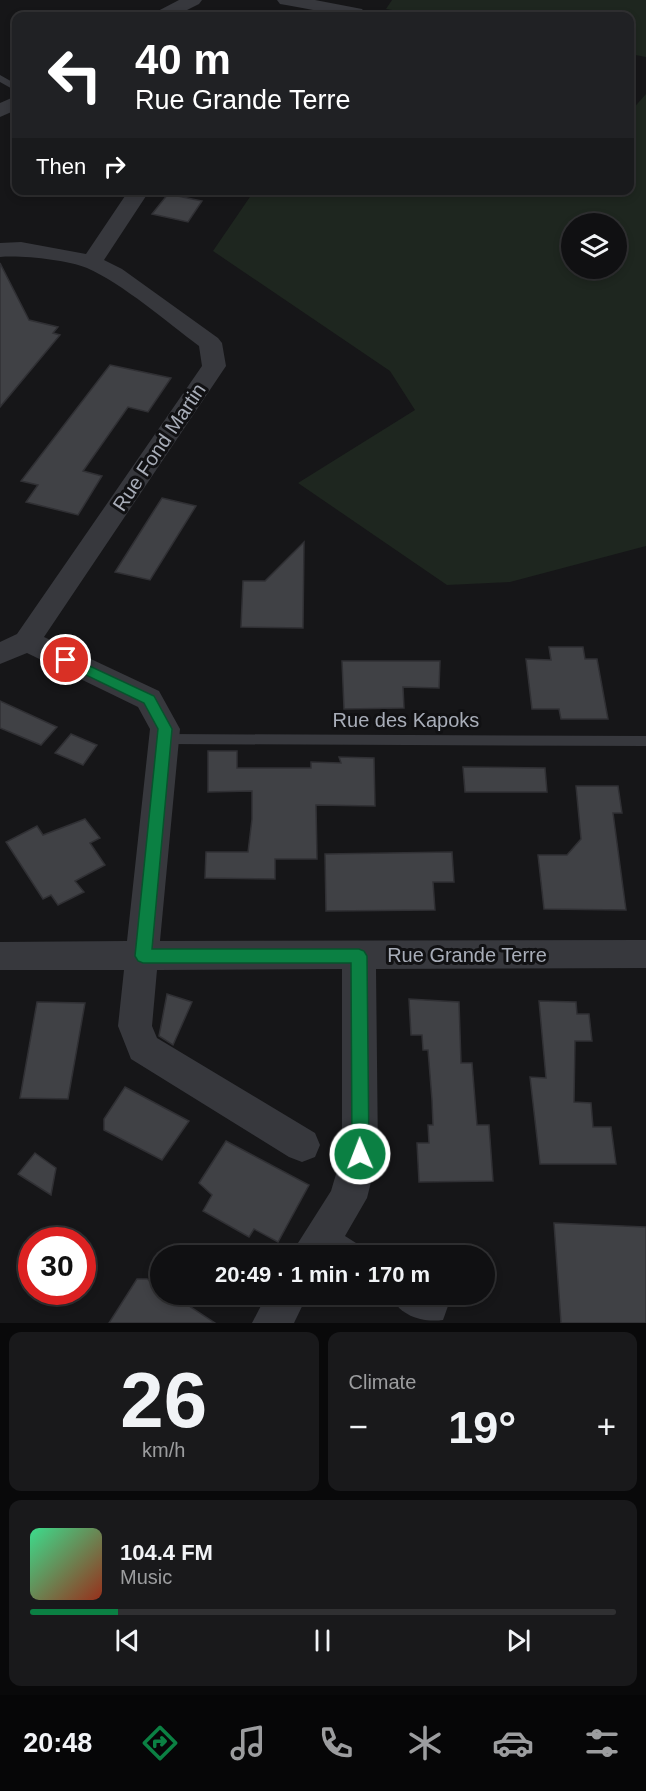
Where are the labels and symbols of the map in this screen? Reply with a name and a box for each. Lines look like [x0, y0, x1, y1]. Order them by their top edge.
street label: Rue Fond Martin [108, 379, 210, 515]
pin [40, 634, 91, 685]
street label: Rue des Kapoks [333, 709, 479, 731]
street label: Rue Grande Terre [387, 944, 547, 966]
position arrow [328, 1122, 392, 1186]
speed limit sign: 30 [18, 1227, 96, 1305]

